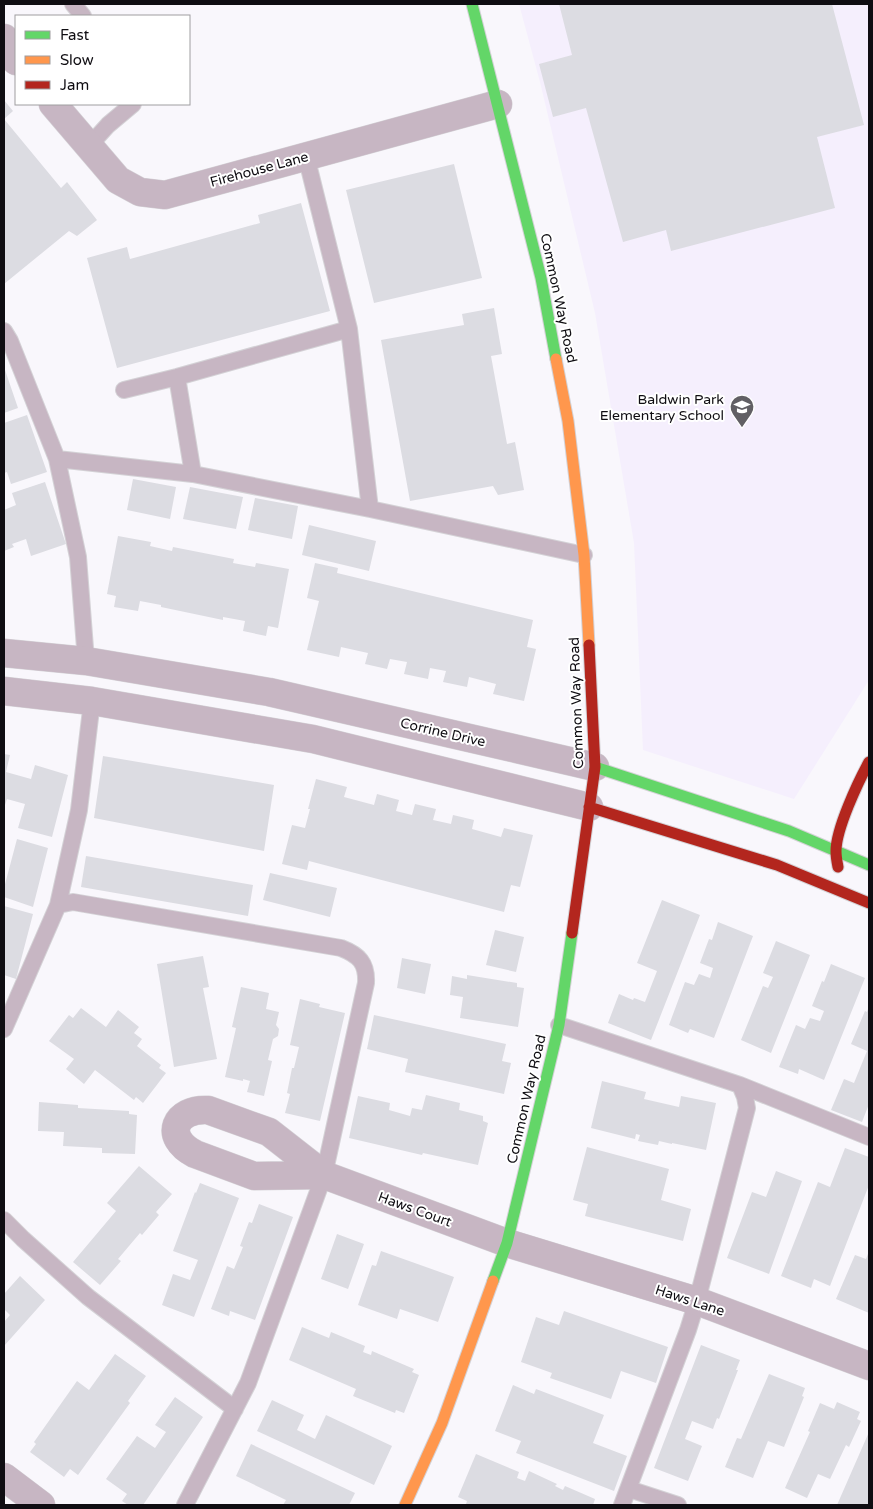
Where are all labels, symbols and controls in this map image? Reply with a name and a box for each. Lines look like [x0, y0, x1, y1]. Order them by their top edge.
legend [15, 15, 190, 105]
text: Fast [60, 26, 90, 44]
text: Slow [60, 51, 94, 69]
text: Jam [60, 76, 89, 94]
street label: Firehouse Lane [208, 148, 310, 191]
street label: Common Way Road [536, 232, 581, 364]
place label: Baldwin Park Elementary School [600, 391, 724, 424]
school or university icon: Baldwin Park Elementary School [729, 394, 755, 428]
street label: Common Way Road [566, 637, 587, 769]
street label: Corrine Drive [399, 714, 487, 751]
street label: Common Way Road [503, 1033, 550, 1165]
street label: Haws Court [376, 1188, 455, 1231]
street label: Haws Lane [653, 1281, 727, 1320]

